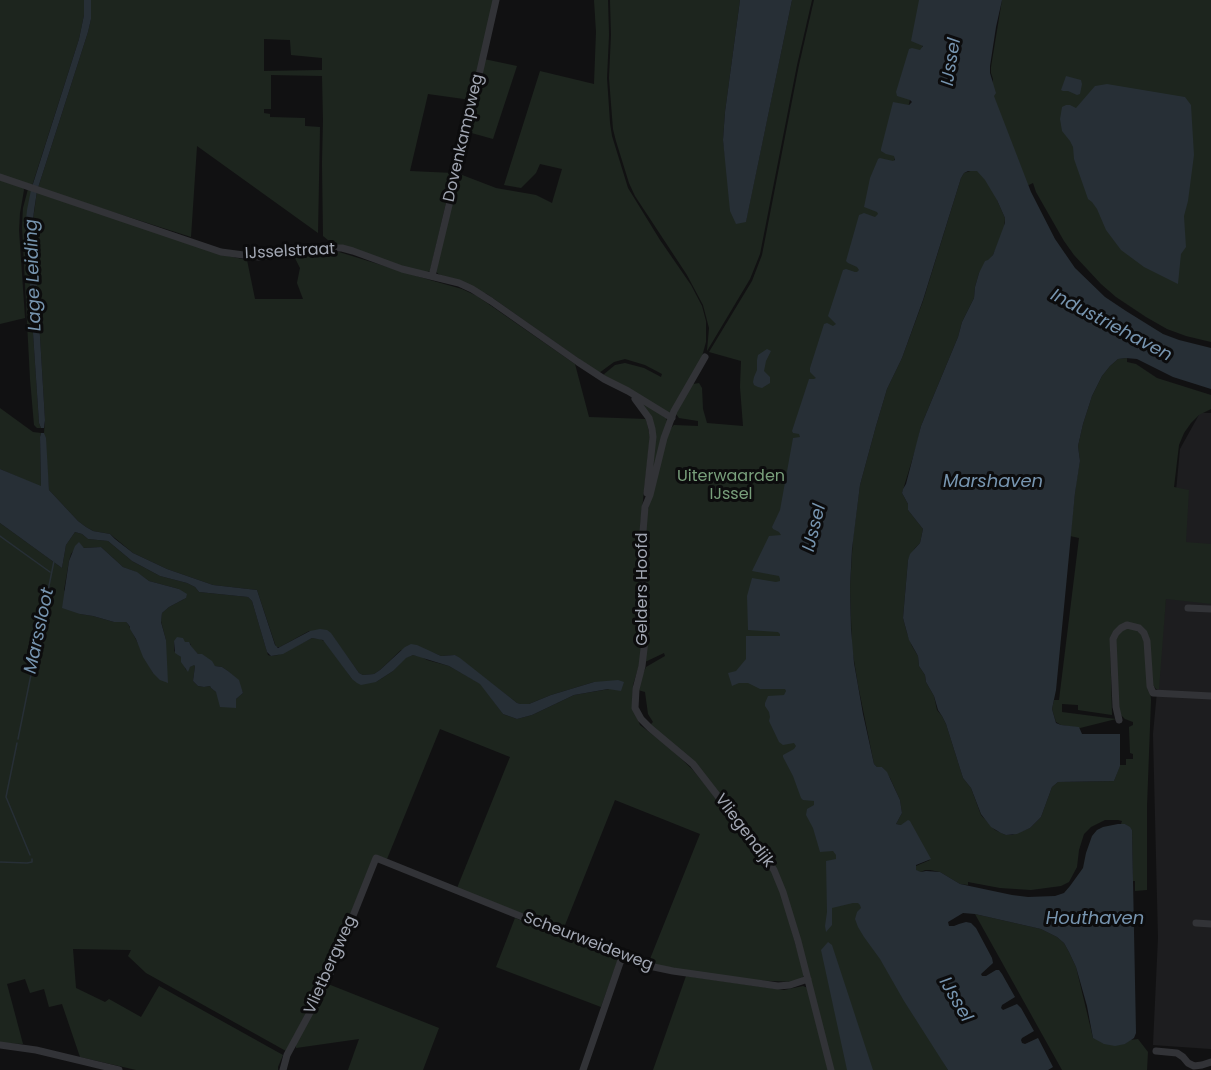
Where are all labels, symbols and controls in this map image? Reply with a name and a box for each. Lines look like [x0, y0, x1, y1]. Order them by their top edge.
water label: IJssel [938, 36, 966, 88]
street label: Dovenkampweg [440, 72, 488, 204]
water label: Lage Leiding [21, 219, 47, 331]
street label: IJsselstraat [244, 240, 336, 264]
water label: Industriehaven [1047, 285, 1175, 367]
park label: Uiterwaarden IJssel [677, 467, 785, 505]
water label: Marshaven [943, 471, 1043, 493]
water label: IJssel [799, 502, 831, 554]
street label: Gelders Hoofd [633, 532, 653, 646]
water label: Marssloot [20, 586, 60, 676]
street label: Vliegendijk [710, 791, 778, 871]
street label: Scheurweideweg [521, 908, 655, 976]
water label: Houthaven [1046, 908, 1144, 930]
street label: Vlietbergweg [301, 913, 361, 1017]
water label: IJssel [934, 974, 976, 1026]

